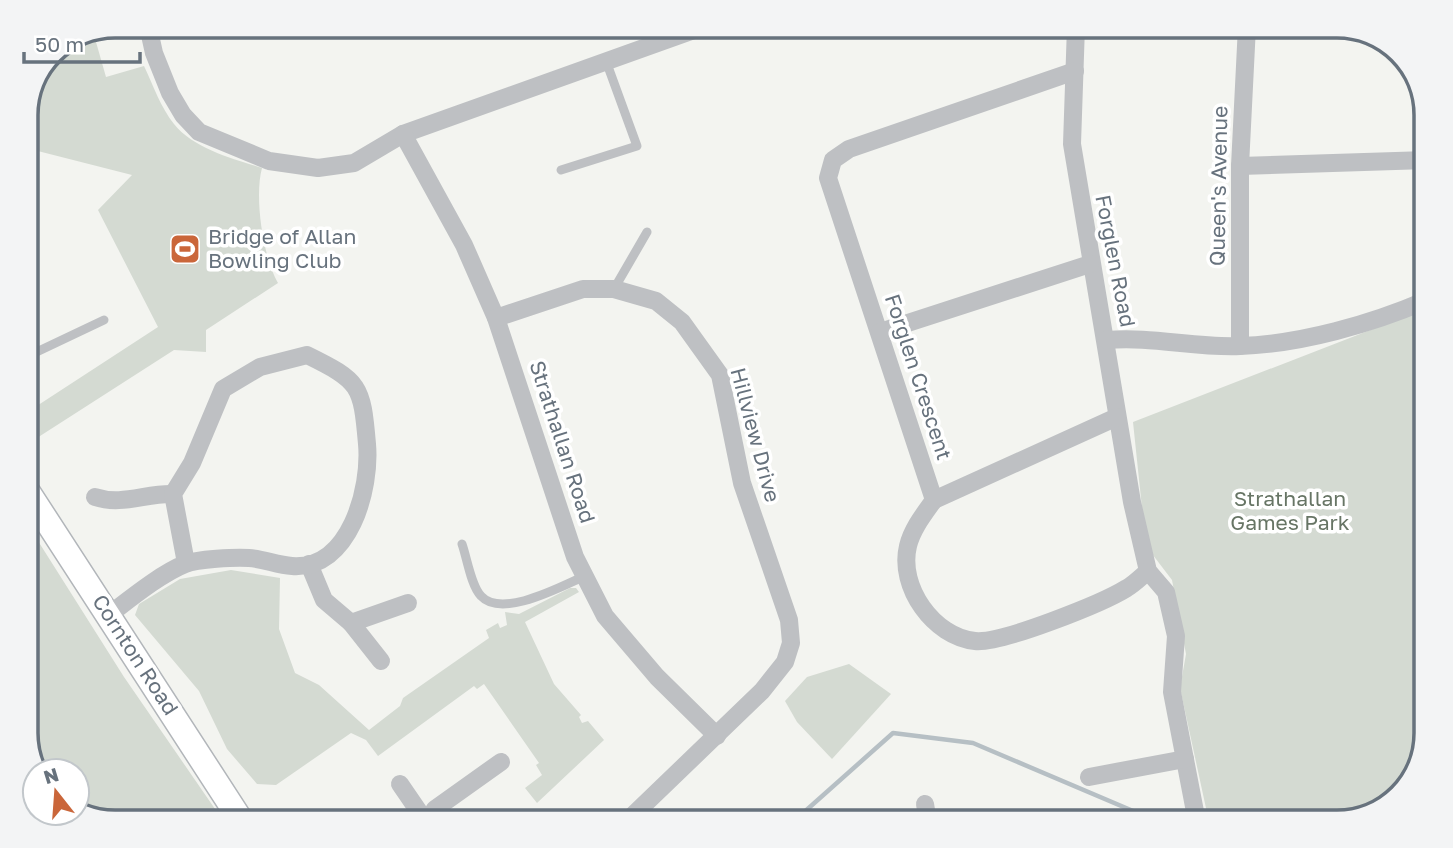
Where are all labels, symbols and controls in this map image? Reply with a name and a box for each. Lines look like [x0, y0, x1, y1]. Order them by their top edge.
scale bar [24, 21, 140, 65]
text: 50 m [35, 31, 84, 57]
street label: Queen's Avenue [1204, 106, 1232, 266]
street label: Forglen Road [1090, 193, 1142, 329]
place label: Bridge of Allan Bowling Club [208, 223, 356, 273]
sports icon: Bridge of Allan Bowling Club [168, 232, 202, 266]
street label: Forglen Crescent [880, 290, 958, 463]
street label: Strathallan Road [524, 357, 601, 526]
street label: Hillview Drive [726, 365, 786, 505]
park label: Strathallan Games Park [1230, 485, 1350, 535]
street label: Cornton Road [87, 589, 184, 720]
north arrow [21, 757, 91, 827]
text: N [41, 762, 61, 788]

